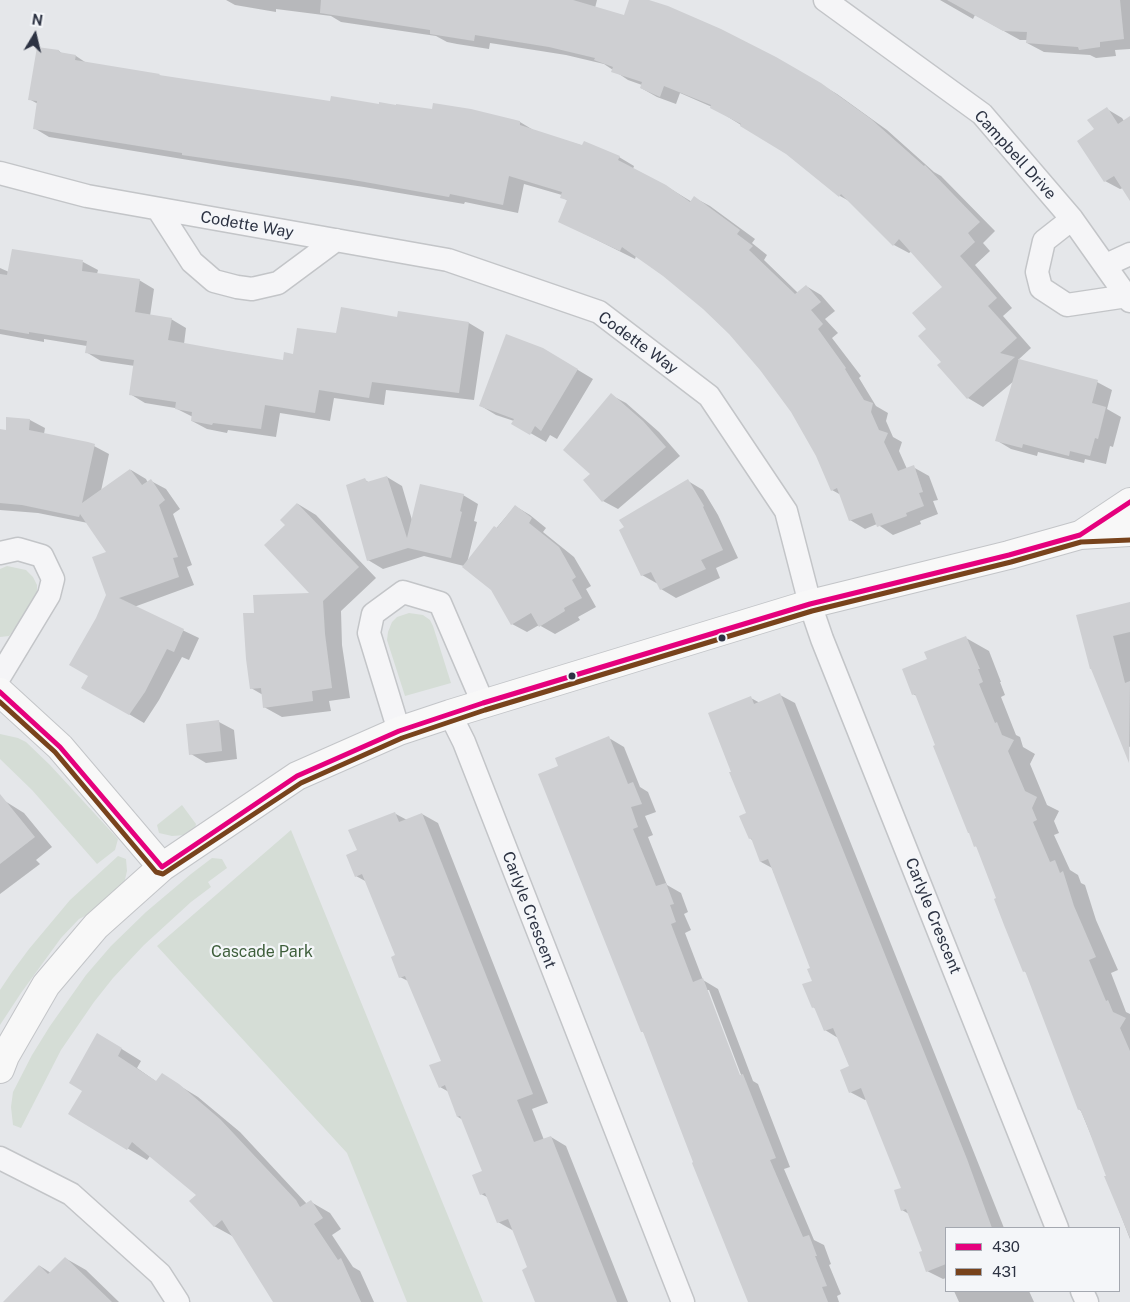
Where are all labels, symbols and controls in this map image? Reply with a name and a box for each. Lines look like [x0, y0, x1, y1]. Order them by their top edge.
north arrow [10, 10, 60, 60]
text: N [31, 11, 44, 29]
street label: Campbell Drive [970, 106, 1060, 204]
street label: Codette Way [199, 207, 295, 243]
street label: Codette Way [594, 307, 682, 379]
unlabelled marker [717, 633, 727, 643]
unlabelled marker [567, 671, 577, 681]
street label: Carlyle Crescent [498, 849, 560, 971]
street label: Carlyle Crescent [901, 855, 965, 977]
park label: Cascade Park [211, 942, 313, 962]
legend [945, 1227, 1120, 1292]
text: 430 [992, 1238, 1020, 1255]
text: 431 [992, 1263, 1017, 1280]

